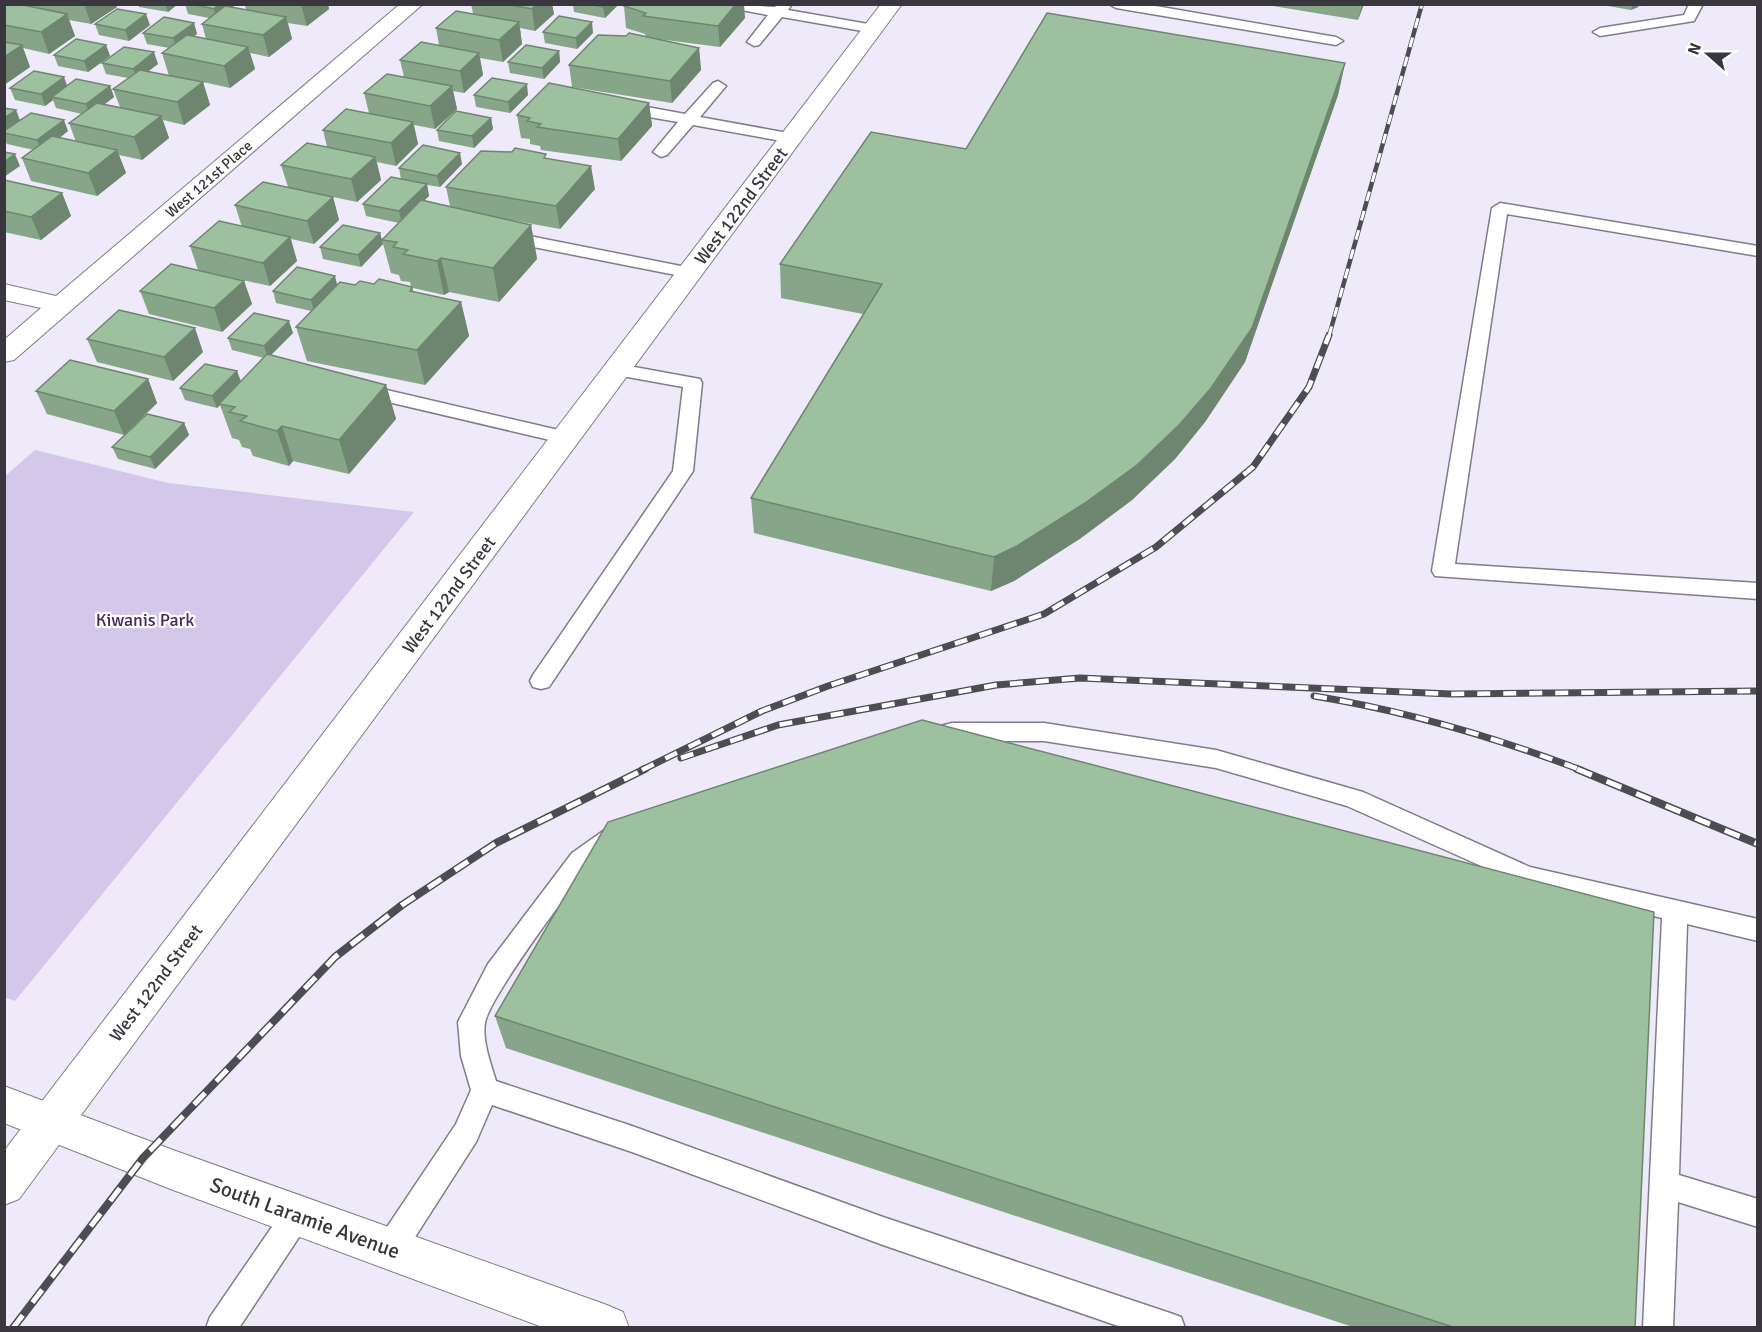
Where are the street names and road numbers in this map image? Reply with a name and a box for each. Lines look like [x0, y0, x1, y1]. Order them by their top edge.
street label: West 121st Place [162, 136, 256, 222]
street label: West 122nd Street [690, 143, 792, 269]
street label: West 122nd Street [398, 532, 500, 658]
street label: West 122nd Street [105, 920, 207, 1046]
street label: South Laramie Avenue [206, 1172, 404, 1264]

